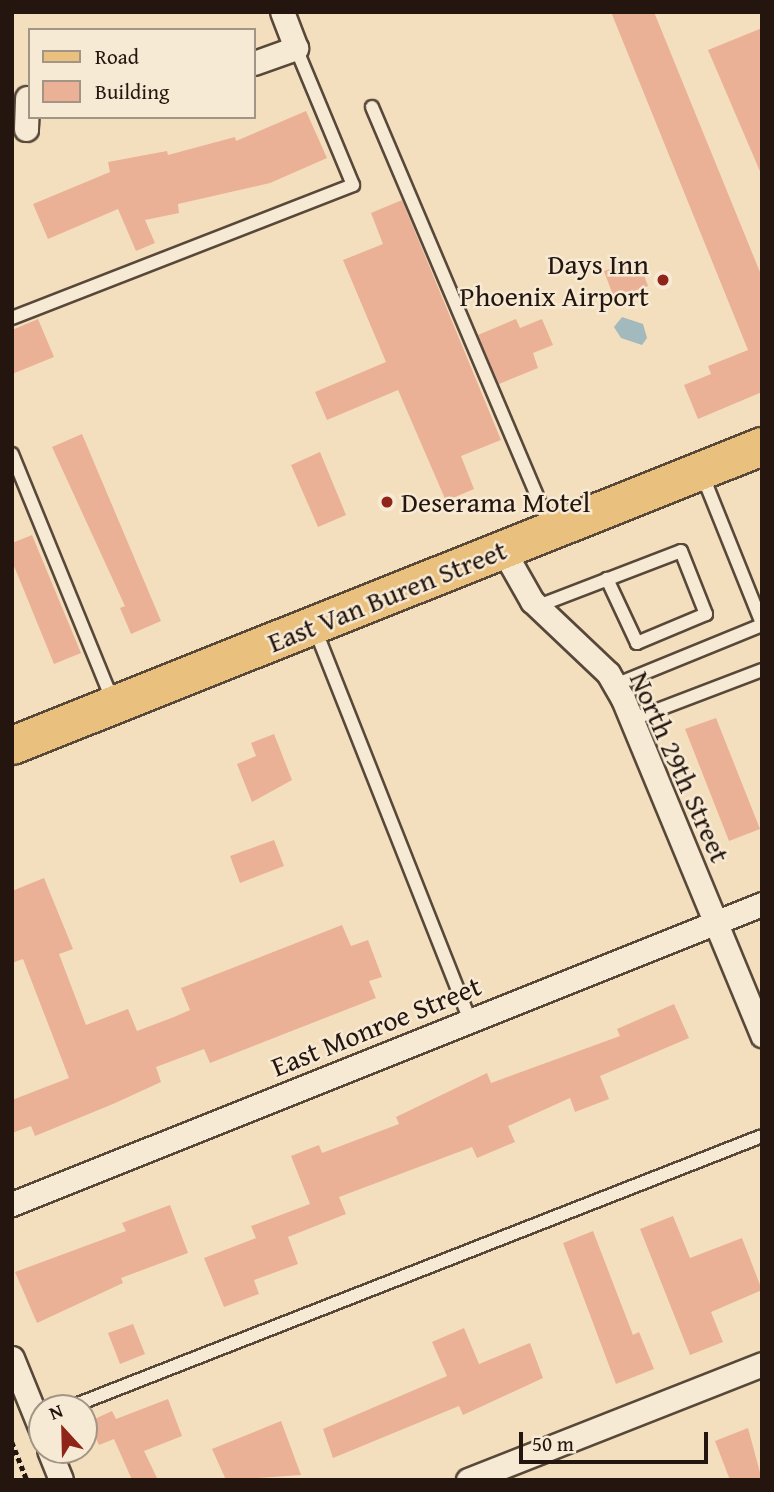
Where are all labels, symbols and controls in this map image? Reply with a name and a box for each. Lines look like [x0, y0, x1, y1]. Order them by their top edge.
legend [28, 28, 256, 119]
text: Road [95, 41, 139, 72]
text: Building [95, 76, 169, 107]
place label: Days Inn Phoenix Airport [460, 247, 649, 313]
marker: Days Inn Phoenix Airport [655, 272, 671, 288]
place label: Deserama Motel [401, 485, 590, 519]
marker: Deserama Motel [379, 494, 395, 510]
street label: East Van Buren Street [263, 533, 511, 659]
street label: North 29th Street [623, 666, 737, 868]
street label: East Monroe Street [266, 969, 486, 1083]
north arrow [28, 1394, 98, 1464]
text: N [45, 1396, 67, 1427]
scale bar [522, 1418, 711, 1462]
text: 50 m [532, 1428, 574, 1459]

